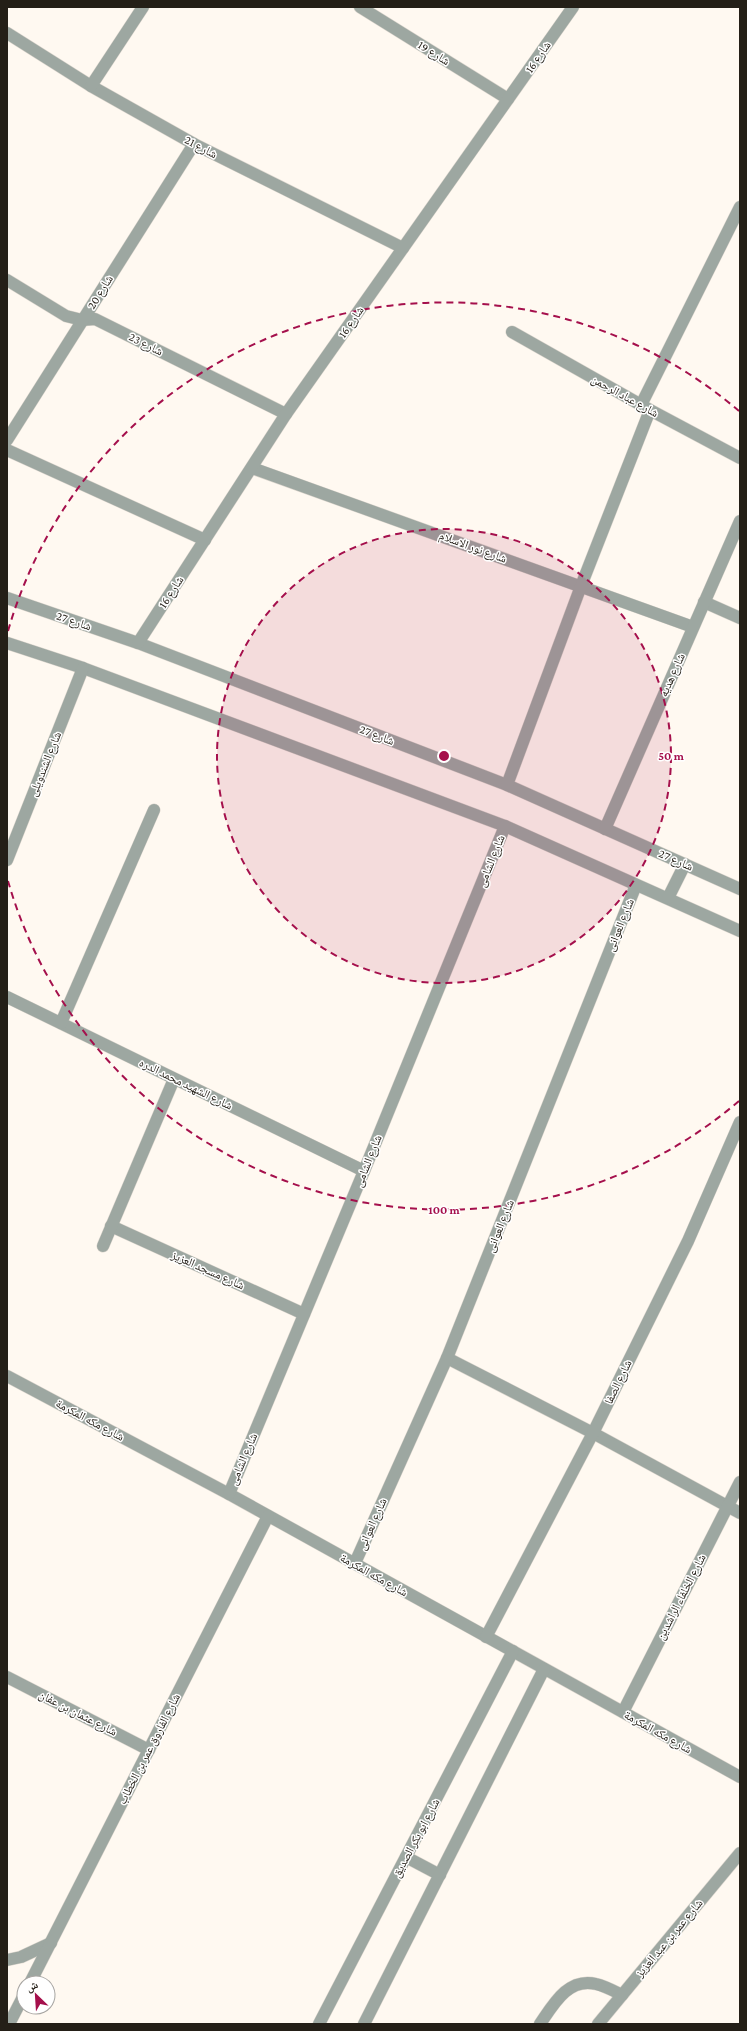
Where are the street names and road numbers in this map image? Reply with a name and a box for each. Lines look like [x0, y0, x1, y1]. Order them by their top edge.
street label: شارع 19 [415, 38, 453, 69]
street label: شارع 16 [522, 39, 555, 76]
street label: شارع 21 [182, 133, 220, 162]
street label: شارع 20 [84, 272, 117, 312]
street label: شارع 16 [335, 304, 368, 341]
street label: شارع 23 [126, 329, 166, 359]
street label: شارع عباد الرحمن [588, 372, 661, 421]
street label: شارع نور الاسلام [437, 528, 509, 567]
street label: شارع 16 [156, 573, 187, 611]
street label: شارع 27 [54, 608, 93, 634]
street label: شارع هديه [656, 651, 689, 699]
street label: شارع 27 [357, 722, 396, 749]
street label: شارع الشندويلى [26, 730, 65, 799]
street label: شارع الشامى [474, 833, 509, 890]
street label: شارع 27 [656, 846, 695, 875]
street label: شارع العوانى [603, 897, 638, 954]
street label: شارع الشهيد محمد الدره [137, 1055, 235, 1114]
street label: شارع الشامى [351, 1133, 386, 1190]
street label: شارع العوانى [483, 1198, 518, 1255]
street label: شارع مسجد العزيز [168, 1247, 247, 1293]
street label: شارع الصفا [601, 1358, 636, 1407]
street label: شارع مكه المكرمة [53, 1396, 127, 1445]
street label: شارع الشامى [226, 1431, 261, 1488]
street label: شارع العوانى [354, 1496, 391, 1553]
street label: شارع مكه المكرمة [337, 1551, 410, 1600]
street label: شارع الخلفاء الراشدين [653, 1552, 710, 1643]
street label: شارع عثمان بن عفان [36, 1687, 120, 1740]
street label: شارع الفاروق عمر بن الخطاب [115, 1691, 184, 1807]
street label: شارع مكه المكرمة [621, 1708, 694, 1757]
street label: شارع ابو بكر الصديق [389, 1796, 444, 1880]
street label: شارع عمر بن عبد العزيز [632, 1896, 707, 1981]

